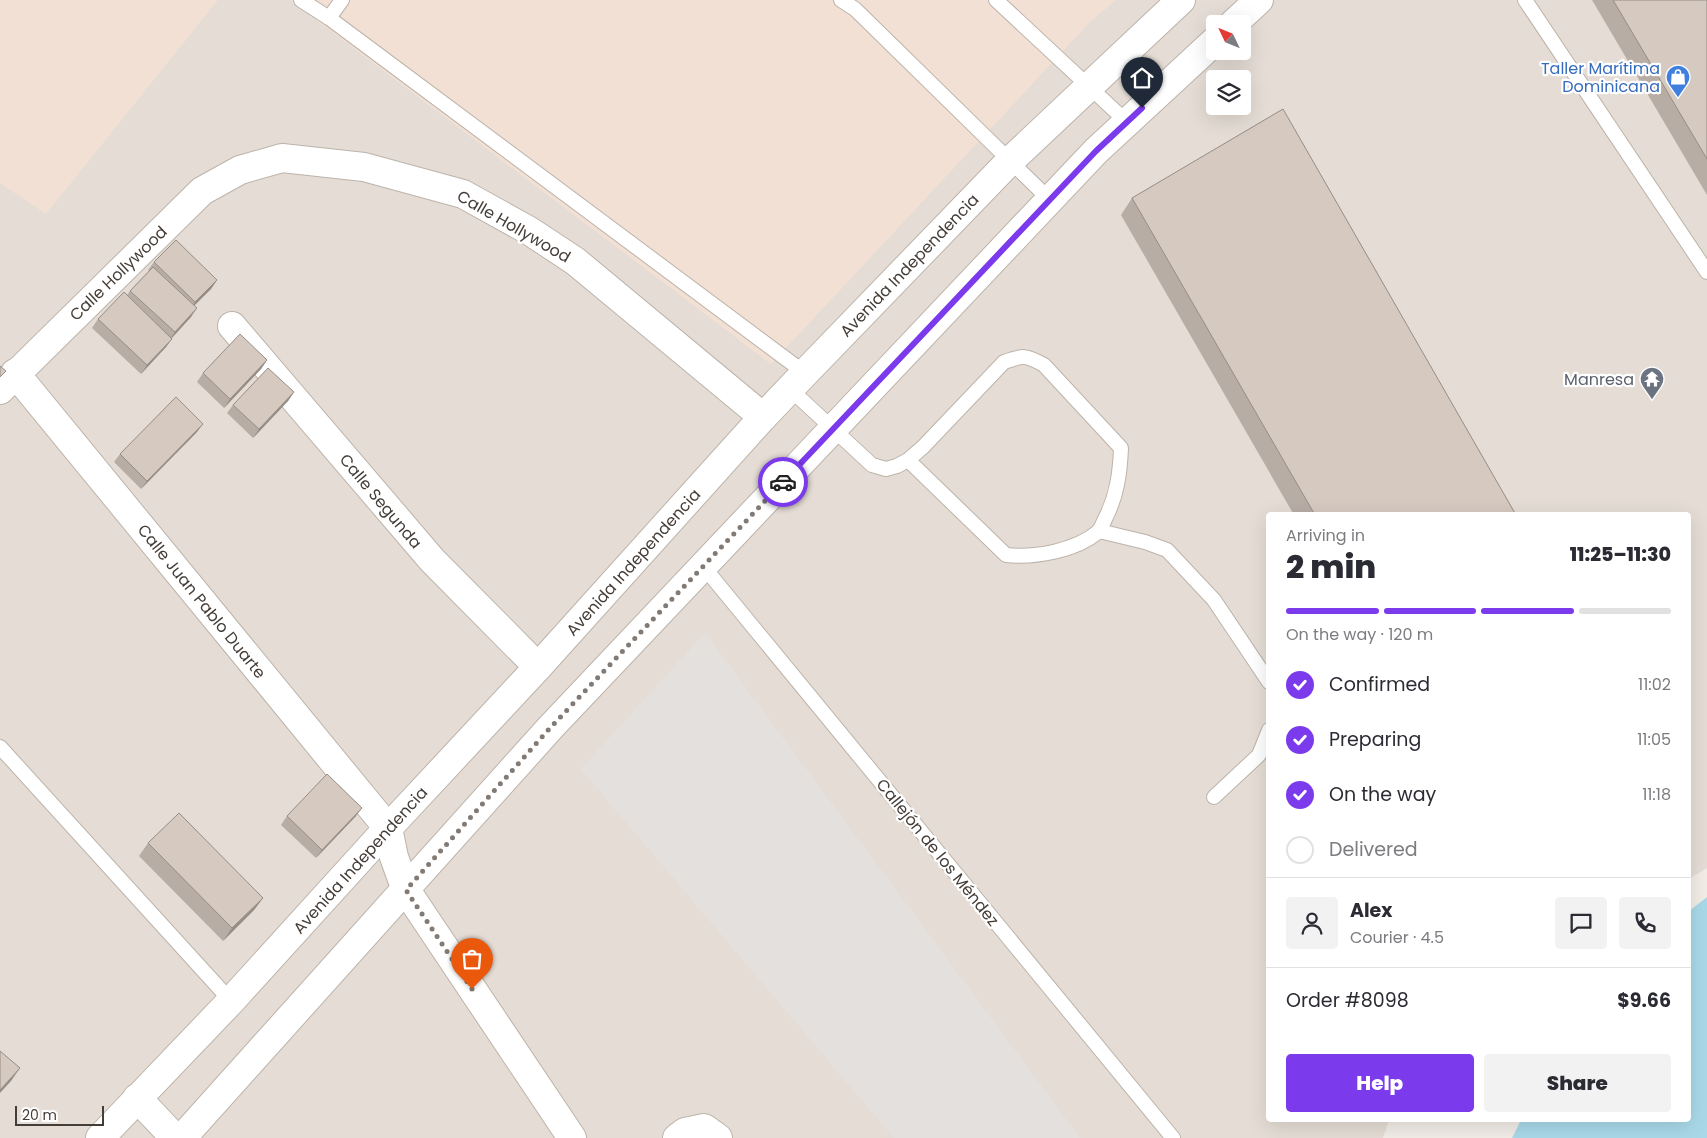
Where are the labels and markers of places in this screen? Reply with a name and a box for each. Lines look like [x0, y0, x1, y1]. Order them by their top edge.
pin [1121, 57, 1163, 108]
place label: Taller Marítima Dominicana [1541, 57, 1660, 98]
shop icon: Taller Marítima Dominicana [1665, 64, 1691, 98]
temple icon: Manresa [1639, 366, 1665, 400]
place label: Manresa [1564, 368, 1634, 391]
pin [451, 938, 493, 989]

